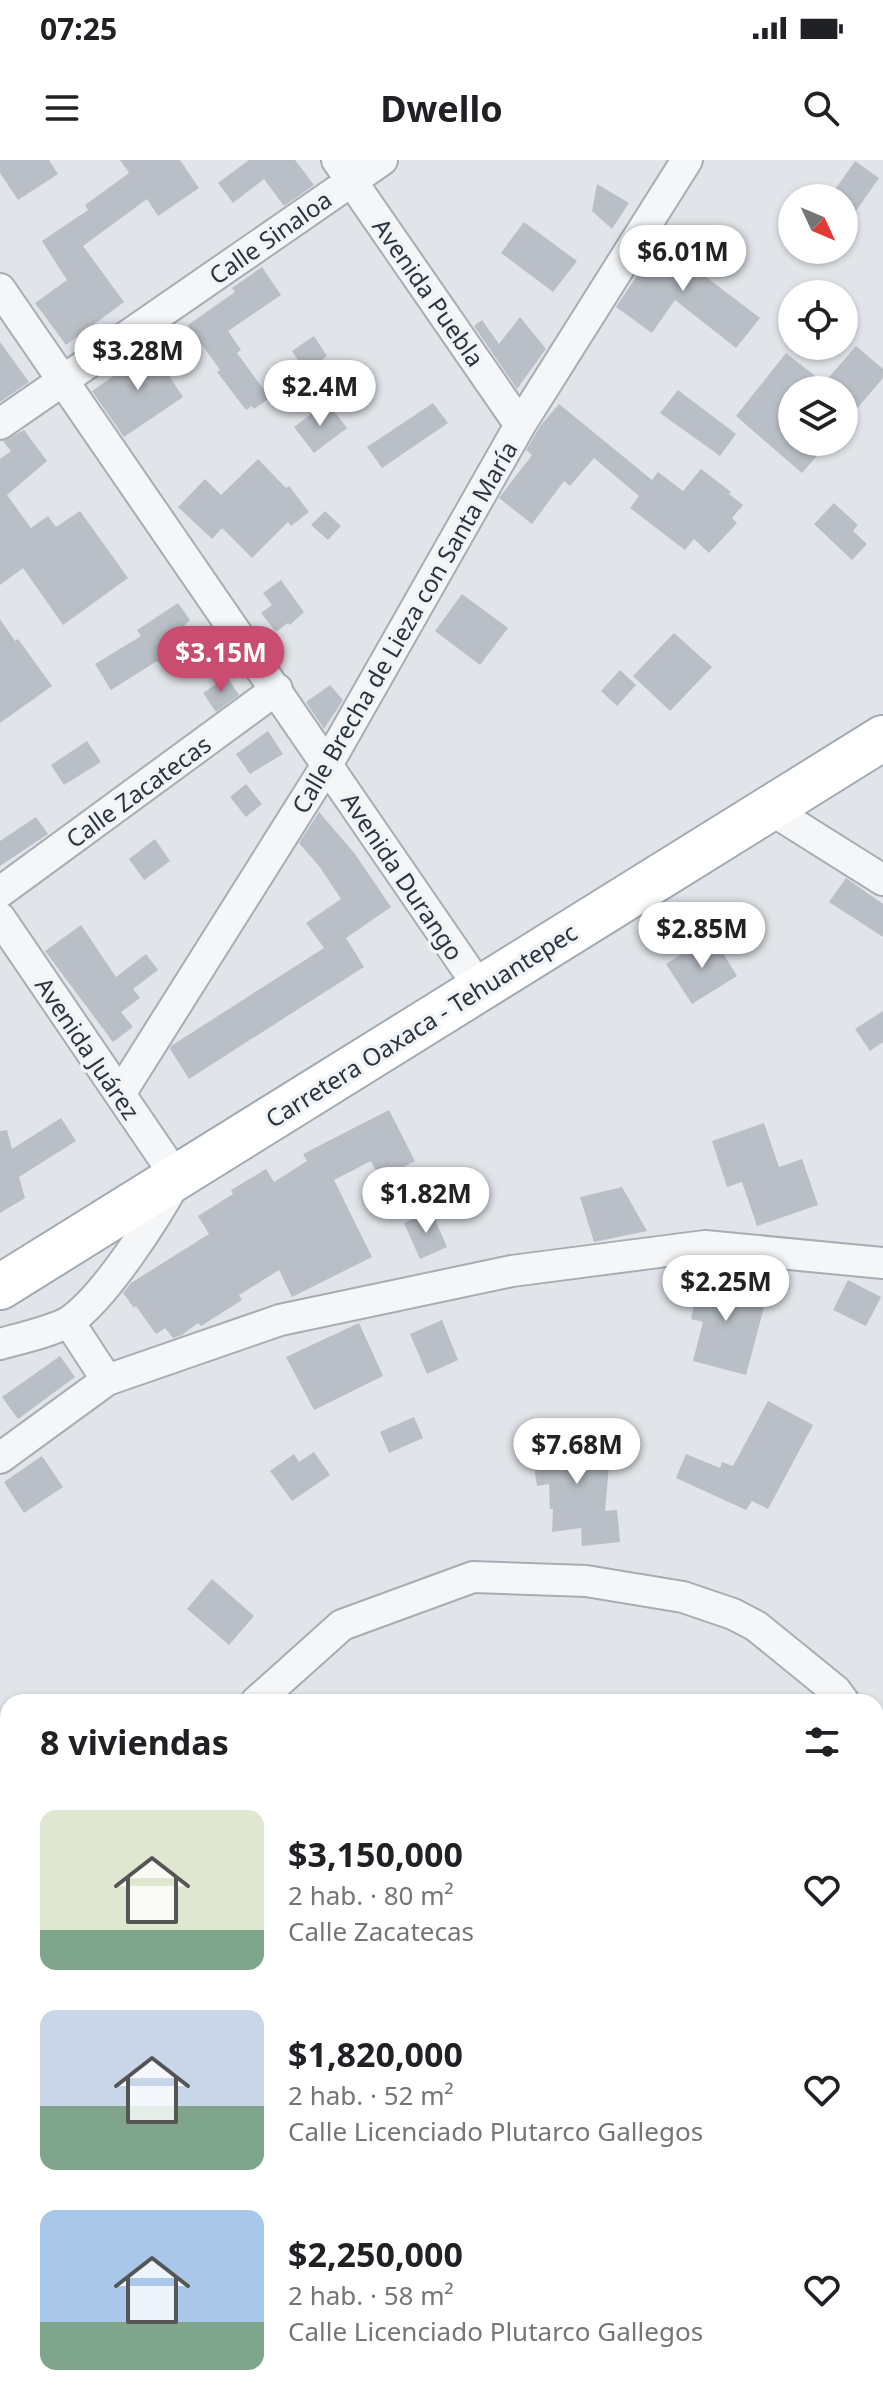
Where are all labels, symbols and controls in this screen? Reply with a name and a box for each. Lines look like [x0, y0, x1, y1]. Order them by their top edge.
text: 07:25 [40, 8, 117, 49]
text: Dwello [380, 84, 503, 133]
icon: menu [40, 86, 84, 130]
icon: search [799, 86, 843, 130]
street label: Calle Sinaloa [202, 183, 338, 291]
north arrow [778, 184, 858, 264]
map controls [778, 184, 858, 456]
street label: Avenida Puebla [366, 211, 492, 373]
pin: $6.01M [618, 225, 748, 293]
text: $6.01M [637, 233, 729, 269]
button: locate [778, 280, 858, 360]
pin: $3.28M [73, 324, 203, 392]
text: $3.28M [92, 332, 184, 368]
pin: $2.4M [264, 360, 376, 428]
text: $2.4M [282, 368, 358, 404]
button: layers [778, 376, 858, 456]
street label: Calle Brecha de Lieza con Santa María [284, 435, 524, 819]
pin: $3.15M [156, 626, 286, 694]
text: $3.15M [175, 634, 267, 670]
street label: Calle Zacatecas [59, 727, 217, 855]
street label: Avenida Durango [335, 786, 471, 966]
pin: $2.85M [637, 902, 767, 970]
text: $2.85M [656, 910, 748, 946]
street label: Carretera Oaxaca - Tehuantepec [259, 915, 583, 1135]
street label: Avenida Juárez [28, 970, 148, 1126]
pin: $1.82M [361, 1167, 491, 1235]
text: $1.82M [380, 1175, 472, 1211]
pin: $2.25M [661, 1255, 791, 1323]
text: $2.25M [680, 1263, 772, 1299]
pin: $7.68M [512, 1418, 642, 1486]
text: $7.68M [531, 1426, 623, 1462]
text: 8 viviendas [40, 1719, 229, 1765]
icon: filters [800, 1720, 844, 1764]
text: $3,150,000 [288, 1831, 463, 1877]
icon: home [104, 1842, 200, 1938]
icon: heart [800, 1868, 844, 1912]
text: 2 hab. · 80 m² [288, 1877, 454, 1913]
text: Calle Zacatecas [288, 1913, 474, 1949]
text: $1,820,000 [288, 2031, 463, 2077]
icon: home [104, 2042, 200, 2138]
icon: heart [800, 2068, 844, 2112]
text: 2 hab. · 52 m² [288, 2077, 454, 2113]
text: Calle Licenciado Plutarco Gallegos [288, 2113, 703, 2149]
text: $2,250,000 [288, 2231, 463, 2277]
icon: home [104, 2242, 200, 2338]
icon: heart [800, 2268, 844, 2312]
text: 2 hab. · 58 m² [288, 2277, 454, 2313]
text: Calle Licenciado Plutarco Gallegos [288, 2313, 703, 2349]

